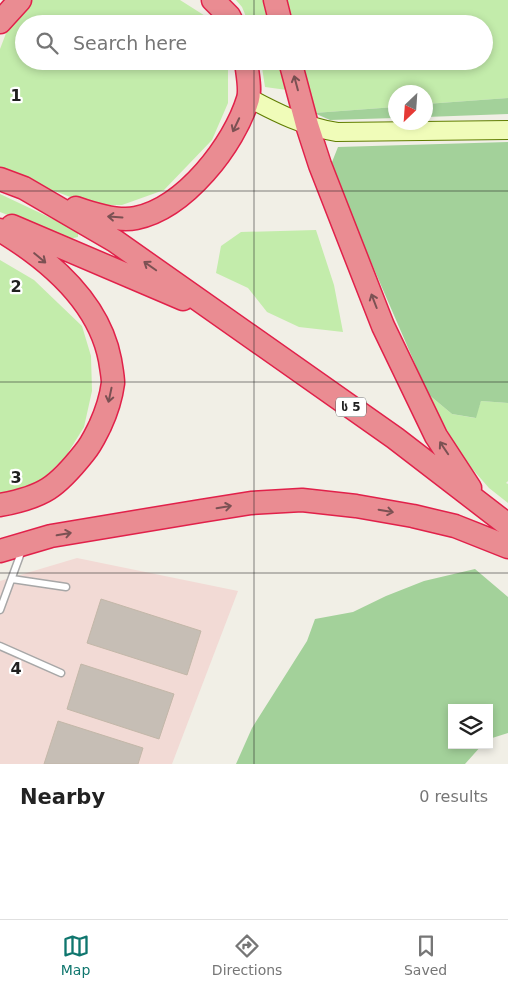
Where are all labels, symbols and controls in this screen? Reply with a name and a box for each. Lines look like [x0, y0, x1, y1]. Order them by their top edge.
search box [15, 15, 493, 70]
icon: search [33, 29, 61, 57]
text: Search here [73, 32, 187, 54]
one-way arrow [291, 75, 300, 91]
north arrow [388, 85, 433, 130]
text: 1 [10, 86, 22, 105]
one-way arrow [231, 117, 240, 132]
one-way arrow [107, 213, 123, 222]
one-way arrow [33, 252, 46, 263]
one-way arrow [144, 261, 158, 271]
text: 2 [10, 277, 22, 296]
one-way arrow [369, 294, 378, 309]
one-way arrow [105, 387, 114, 403]
road number: ს 5 [336, 398, 366, 417]
one-way arrow [439, 441, 449, 455]
text: 3 [10, 468, 22, 487]
one-way arrow [216, 501, 232, 511]
one-way arrow [377, 506, 393, 516]
one-way arrow [56, 528, 72, 538]
text: 4 [10, 659, 22, 678]
map controls [448, 704, 493, 749]
button: layers [448, 704, 493, 749]
text: Nearby [20, 785, 105, 809]
text: 0 results [419, 787, 488, 806]
tab: Map [61, 932, 90, 978]
tab: Directions [212, 932, 282, 978]
tab: Saved [404, 932, 447, 978]

